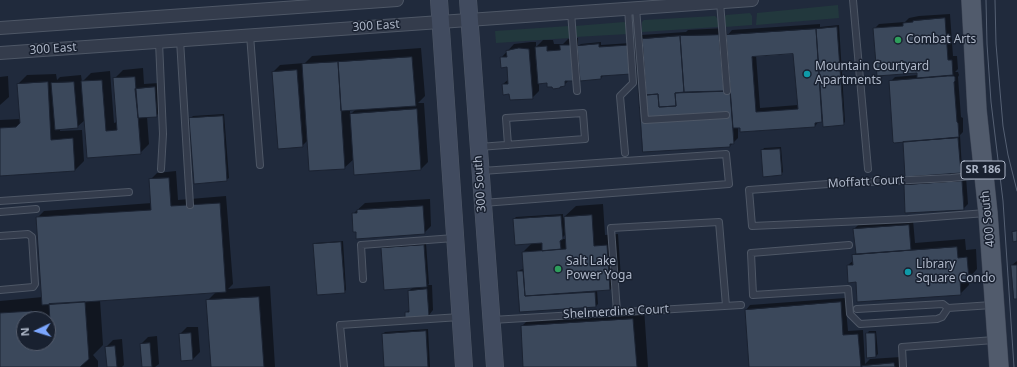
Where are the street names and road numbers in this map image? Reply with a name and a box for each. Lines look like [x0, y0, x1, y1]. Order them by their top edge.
street label: 300 East [352, 17, 400, 35]
street label: 300 East [29, 40, 77, 58]
street label: 300 South [471, 155, 489, 213]
road number: SR 186 [961, 161, 1005, 179]
street label: Moffatt Court [827, 173, 905, 191]
street label: 400 South [978, 190, 998, 248]
street label: Shelmerdine Court [563, 302, 669, 322]

